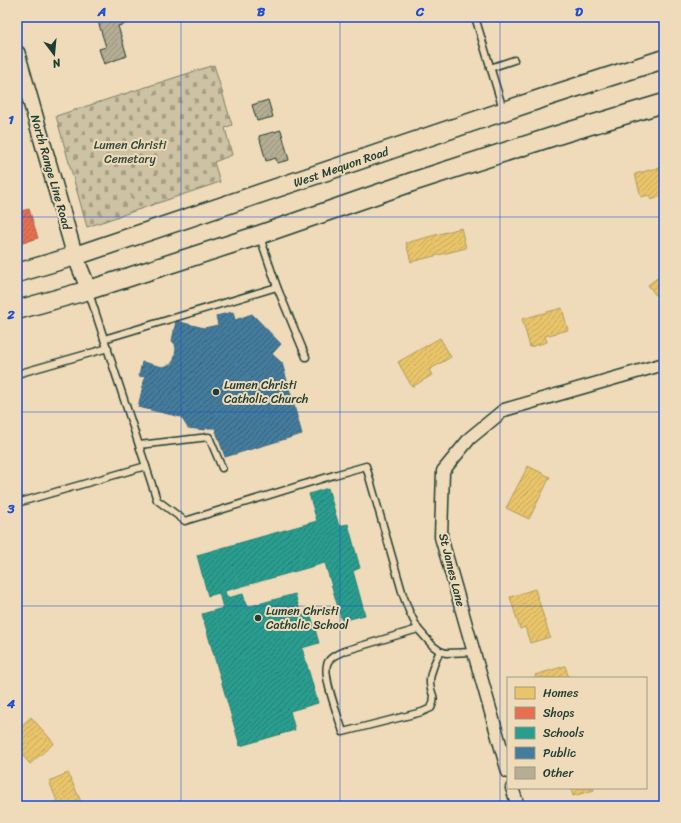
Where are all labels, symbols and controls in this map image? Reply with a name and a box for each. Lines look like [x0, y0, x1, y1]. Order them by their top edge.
text: A [97, 0, 106, 23]
text: B [257, 0, 266, 23]
text: C [415, 0, 425, 23]
text: D [575, 0, 583, 23]
north arrow [34, 34, 74, 74]
text: N [50, 53, 64, 73]
text: 1 [8, 108, 14, 131]
street label: North Range Line Road [24, 112, 78, 234]
park label: Lumen Christi Cemetary [94, 134, 167, 170]
street label: West Mequon Road [290, 140, 392, 194]
text: 2 [6, 303, 15, 326]
place label: Lumen Christi Catholic Church [224, 374, 308, 410]
marker: Lumen Christi Catholic Church [211, 387, 221, 397]
text: 3 [6, 497, 15, 520]
street label: St James Lane [432, 531, 472, 609]
place label: Lumen Christi Catholic School [266, 600, 349, 636]
marker: Lumen Christi Catholic School [253, 613, 263, 623]
legend [507, 677, 647, 789]
text: Homes [543, 682, 579, 704]
text: 4 [6, 692, 16, 715]
text: Shops [543, 702, 574, 724]
text: Schools [543, 722, 584, 744]
text: Public [543, 742, 576, 764]
text: Other [543, 762, 574, 784]

